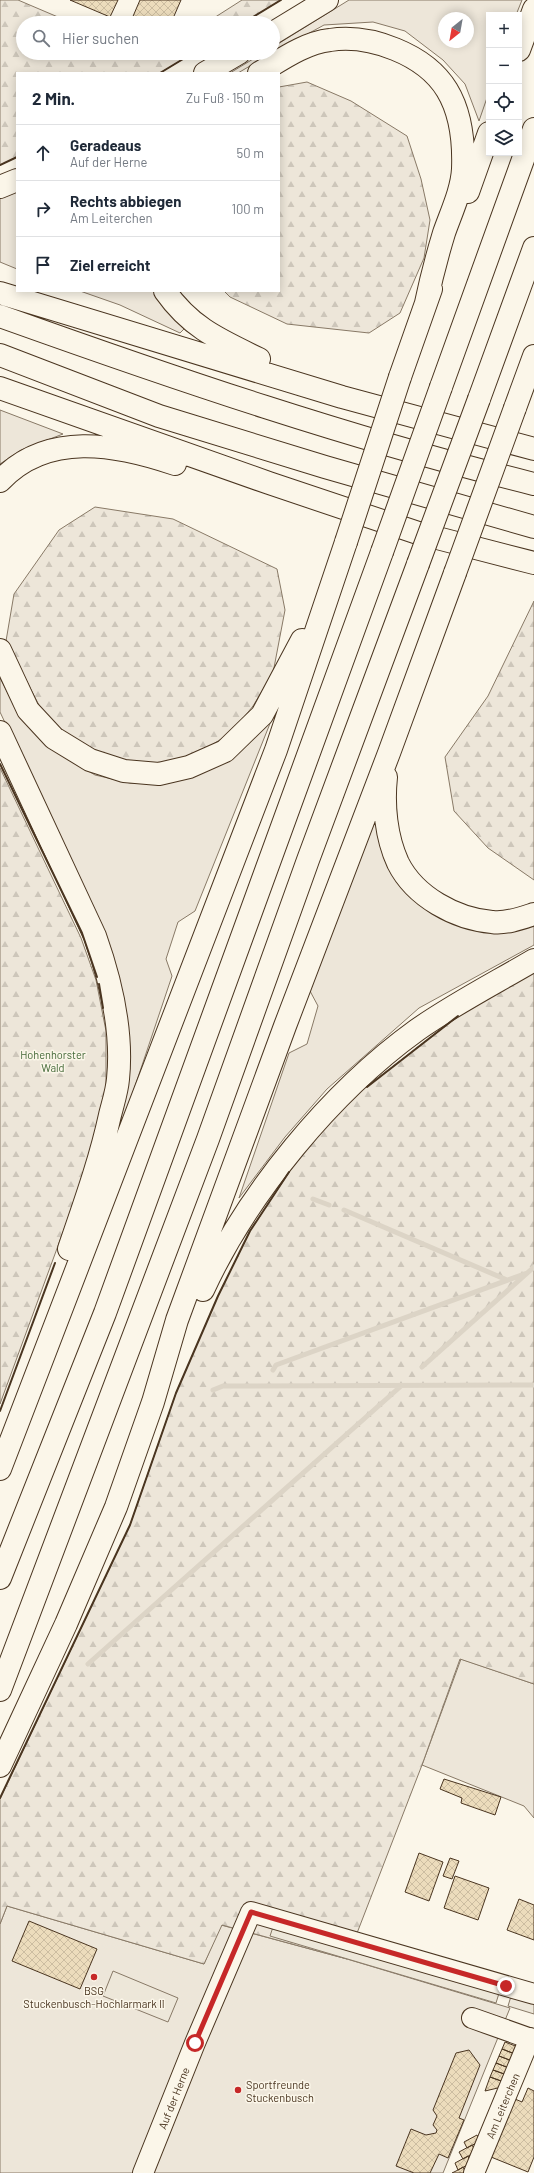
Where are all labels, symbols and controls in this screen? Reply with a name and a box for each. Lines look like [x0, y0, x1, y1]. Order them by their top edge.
north arrow [438, 12, 474, 48]
map controls [486, 12, 522, 156]
button: + [486, 12, 522, 48]
search box [16, 16, 280, 60]
icon: search [30, 27, 52, 49]
text: Hier suchen [62, 29, 139, 47]
button: − [486, 48, 522, 84]
button: locate [486, 84, 522, 120]
text: 2 Min. [32, 88, 75, 108]
text: Zu Fuß · 150 m [186, 90, 264, 106]
button: layers [486, 120, 522, 156]
text: Geradeaus [70, 136, 141, 154]
icon: ahead [32, 142, 54, 164]
text: 50 m [237, 145, 264, 161]
text: Auf der Herne [70, 154, 147, 170]
text: Rechts abbiegen [70, 192, 181, 210]
icon: right [32, 198, 54, 220]
text: 100 m [231, 201, 264, 217]
text: Am Leiterchen [70, 210, 153, 226]
icon: arrive [32, 254, 54, 276]
text: Ziel erreicht [70, 256, 151, 274]
park label: Hohenhorster Wald [20, 1048, 86, 1074]
marker: BSG Stuckenbusch-Hochlarmark II [89, 1972, 99, 1982]
route end [497, 1977, 515, 1995]
place label: BSG Stuckenbusch-Hochlarmark II [23, 1984, 165, 2010]
route start [186, 2034, 204, 2052]
street label: Auf der Herne [155, 2065, 191, 2131]
street label: Am Leiterchen [483, 2071, 521, 2140]
place label: Sportfreunde Stuckenbusch [246, 2078, 314, 2104]
marker: Sportfreunde Stuckenbusch [233, 2085, 243, 2095]

